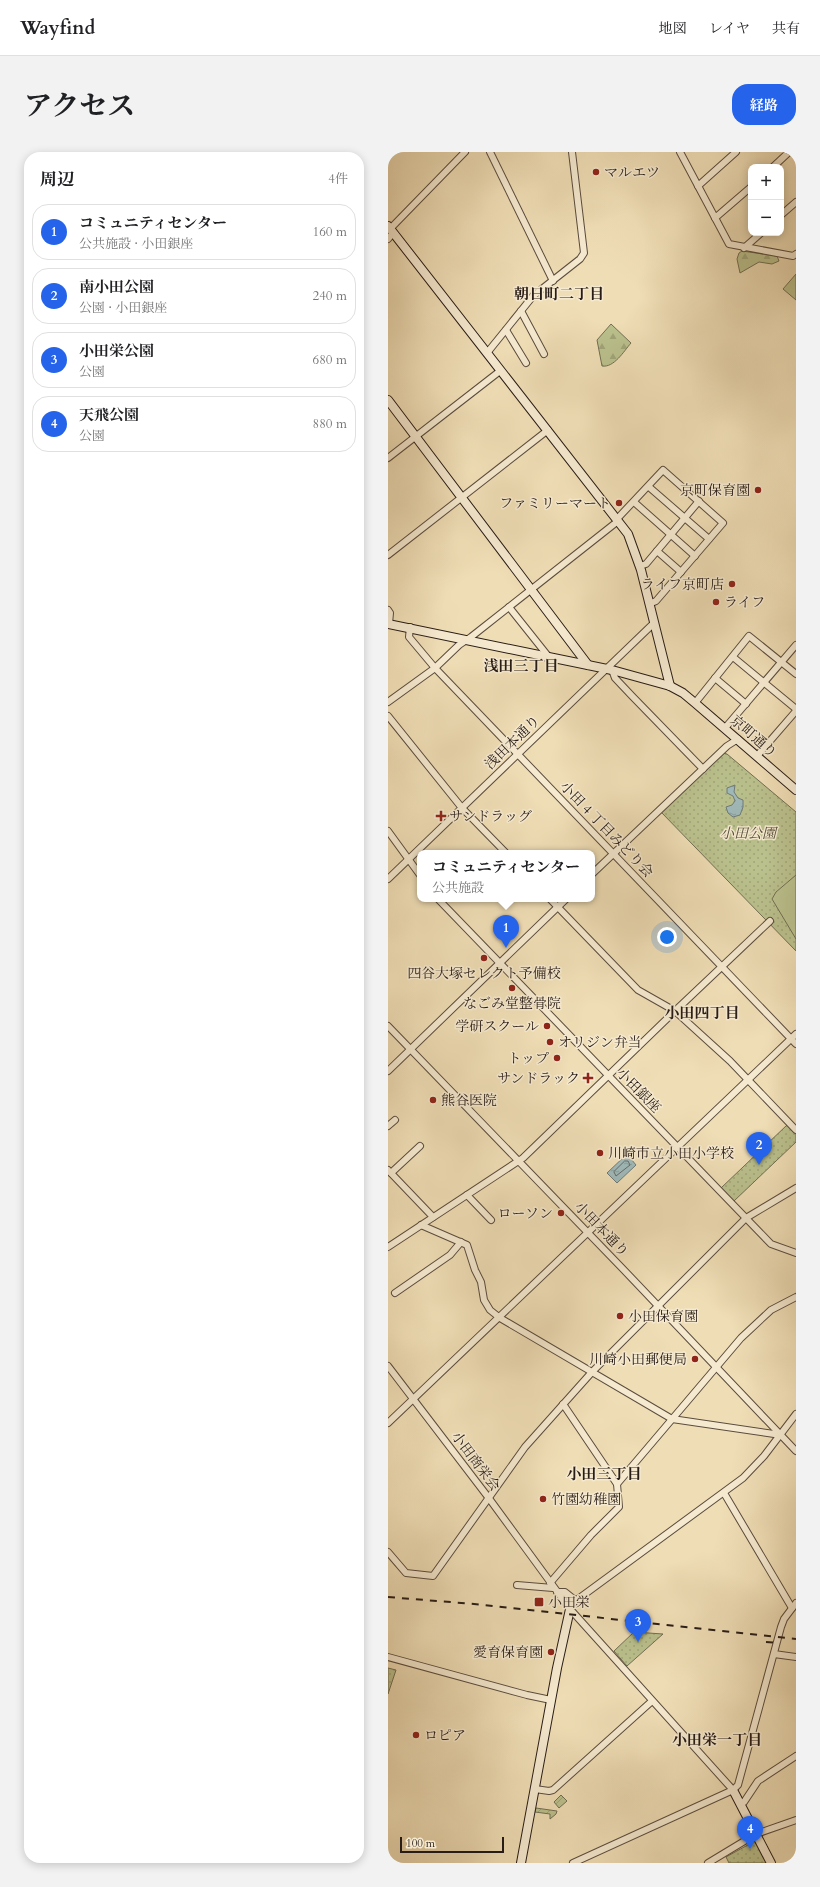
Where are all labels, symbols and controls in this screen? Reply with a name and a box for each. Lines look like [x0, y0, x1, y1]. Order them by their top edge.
text: Wayfind [20, 15, 95, 41]
text: 地図 [659, 19, 687, 38]
text: レイヤ [709, 19, 750, 38]
text: 共有 [772, 19, 800, 38]
button: 経路 [732, 84, 796, 125]
text: アクセス [24, 87, 135, 125]
place label: マルエツ [604, 163, 660, 182]
map controls [748, 164, 784, 236]
button: + [748, 164, 784, 200]
marker: マルエツ [591, 167, 601, 177]
text: 周辺 [40, 168, 74, 191]
text: 4件 [328, 170, 348, 188]
button: − [748, 200, 784, 236]
text: コミュニティセンター [79, 213, 227, 233]
text: 1 [51, 223, 57, 241]
text: 160 m [313, 223, 347, 241]
text: 公共施設 · 小田銀座 [79, 235, 193, 253]
text: 南小田公園 [79, 277, 154, 297]
district label: 朝日町二丁目 [514, 284, 604, 304]
text: 2 [51, 287, 57, 305]
text: 240 m [313, 287, 347, 305]
text: 公園 · 小田銀座 [79, 299, 167, 317]
text: 小田栄公園 [79, 341, 154, 361]
text: 3 [51, 351, 57, 369]
text: 680 m [313, 351, 347, 369]
text: 公園 [79, 363, 105, 381]
text: 天飛公園 [79, 405, 139, 425]
text: 4 [51, 415, 57, 433]
text: 880 m [313, 415, 347, 433]
text: 公園 [79, 427, 105, 445]
place label: 京町保育園 [680, 481, 750, 500]
marker: 京町保育園 [753, 485, 763, 495]
place label: ファミリーマート [499, 494, 611, 513]
marker: ファミリーマート [614, 498, 624, 508]
place label: ライフ京町店 [641, 575, 724, 594]
marker: ライフ京町店 [727, 579, 737, 589]
place label: ライフ [724, 593, 765, 612]
marker: ライフ [711, 597, 721, 607]
district label: 浅田三丁目 [483, 656, 559, 676]
street label: 浅田本通り [481, 711, 544, 774]
street label: 京町通り [726, 711, 781, 762]
street label: 小田 4 丁目みどり会 [556, 777, 657, 882]
place label: サンドラッグ [449, 807, 532, 826]
marker: サンドラッグ [436, 811, 446, 821]
park label: 小田公園 [720, 824, 778, 843]
popup [417, 850, 595, 902]
text: コミュニティセンター [432, 857, 580, 877]
text: 公共施設 [432, 879, 484, 897]
pin: 1 [493, 915, 519, 948]
your location [657, 927, 677, 947]
marker: 四谷大塚セレクト予備校 [479, 953, 489, 963]
place label: 四谷大塚セレクト予備校 [407, 964, 561, 983]
marker: なごみ堂整骨院 [507, 983, 517, 993]
place label: なごみ堂整骨院 [463, 994, 561, 1013]
district label: 小田四丁目 [664, 1003, 740, 1023]
place label: 学研スクール [455, 1017, 539, 1036]
marker: 学研スクール [542, 1021, 552, 1031]
place label: オリジン弁当 [558, 1033, 642, 1052]
marker: オリジン弁当 [545, 1037, 555, 1047]
place label: トップ [507, 1049, 549, 1068]
marker: トップ [552, 1053, 562, 1063]
street label: 小田銀座 [612, 1064, 665, 1117]
place label: サンドラック [497, 1069, 580, 1088]
marker: サンドラック [583, 1073, 593, 1083]
place label: 熊谷医院 [441, 1091, 497, 1110]
marker: 熊谷医院 [428, 1095, 438, 1105]
pin: 2 [746, 1132, 772, 1165]
place label: 川崎市立小田小学校 [608, 1144, 734, 1163]
marker: 川崎市立小田小学校 [595, 1148, 605, 1158]
street label: 小田本通り [570, 1198, 633, 1261]
place label: ローソン [498, 1204, 553, 1223]
marker: ローソン [556, 1208, 566, 1218]
place label: 小田保育園 [628, 1307, 698, 1326]
marker: 小田保育園 [615, 1311, 625, 1321]
place label: 川崎小田郵便局 [589, 1350, 687, 1369]
marker: 川崎小田郵便局 [690, 1354, 700, 1364]
street label: 小田商栄会 [447, 1428, 504, 1495]
district label: 小田三丁目 [566, 1464, 642, 1484]
place label: 竹園幼稚園 [551, 1490, 621, 1509]
marker: 竹園幼稚園 [538, 1494, 548, 1504]
place label: 小田栄 [548, 1593, 590, 1612]
marker: 小田栄 [533, 1596, 545, 1608]
pin: 3 [625, 1609, 651, 1642]
place label: 愛育保育園 [473, 1643, 543, 1662]
marker: 愛育保育園 [546, 1647, 556, 1657]
place label: ロピア [424, 1726, 466, 1745]
marker: ロピア [411, 1730, 421, 1740]
district label: 小田栄一丁目 [672, 1730, 762, 1750]
pin: 4 [737, 1816, 763, 1849]
scale bar [400, 1835, 504, 1854]
text: 100 m [406, 1836, 435, 1851]

